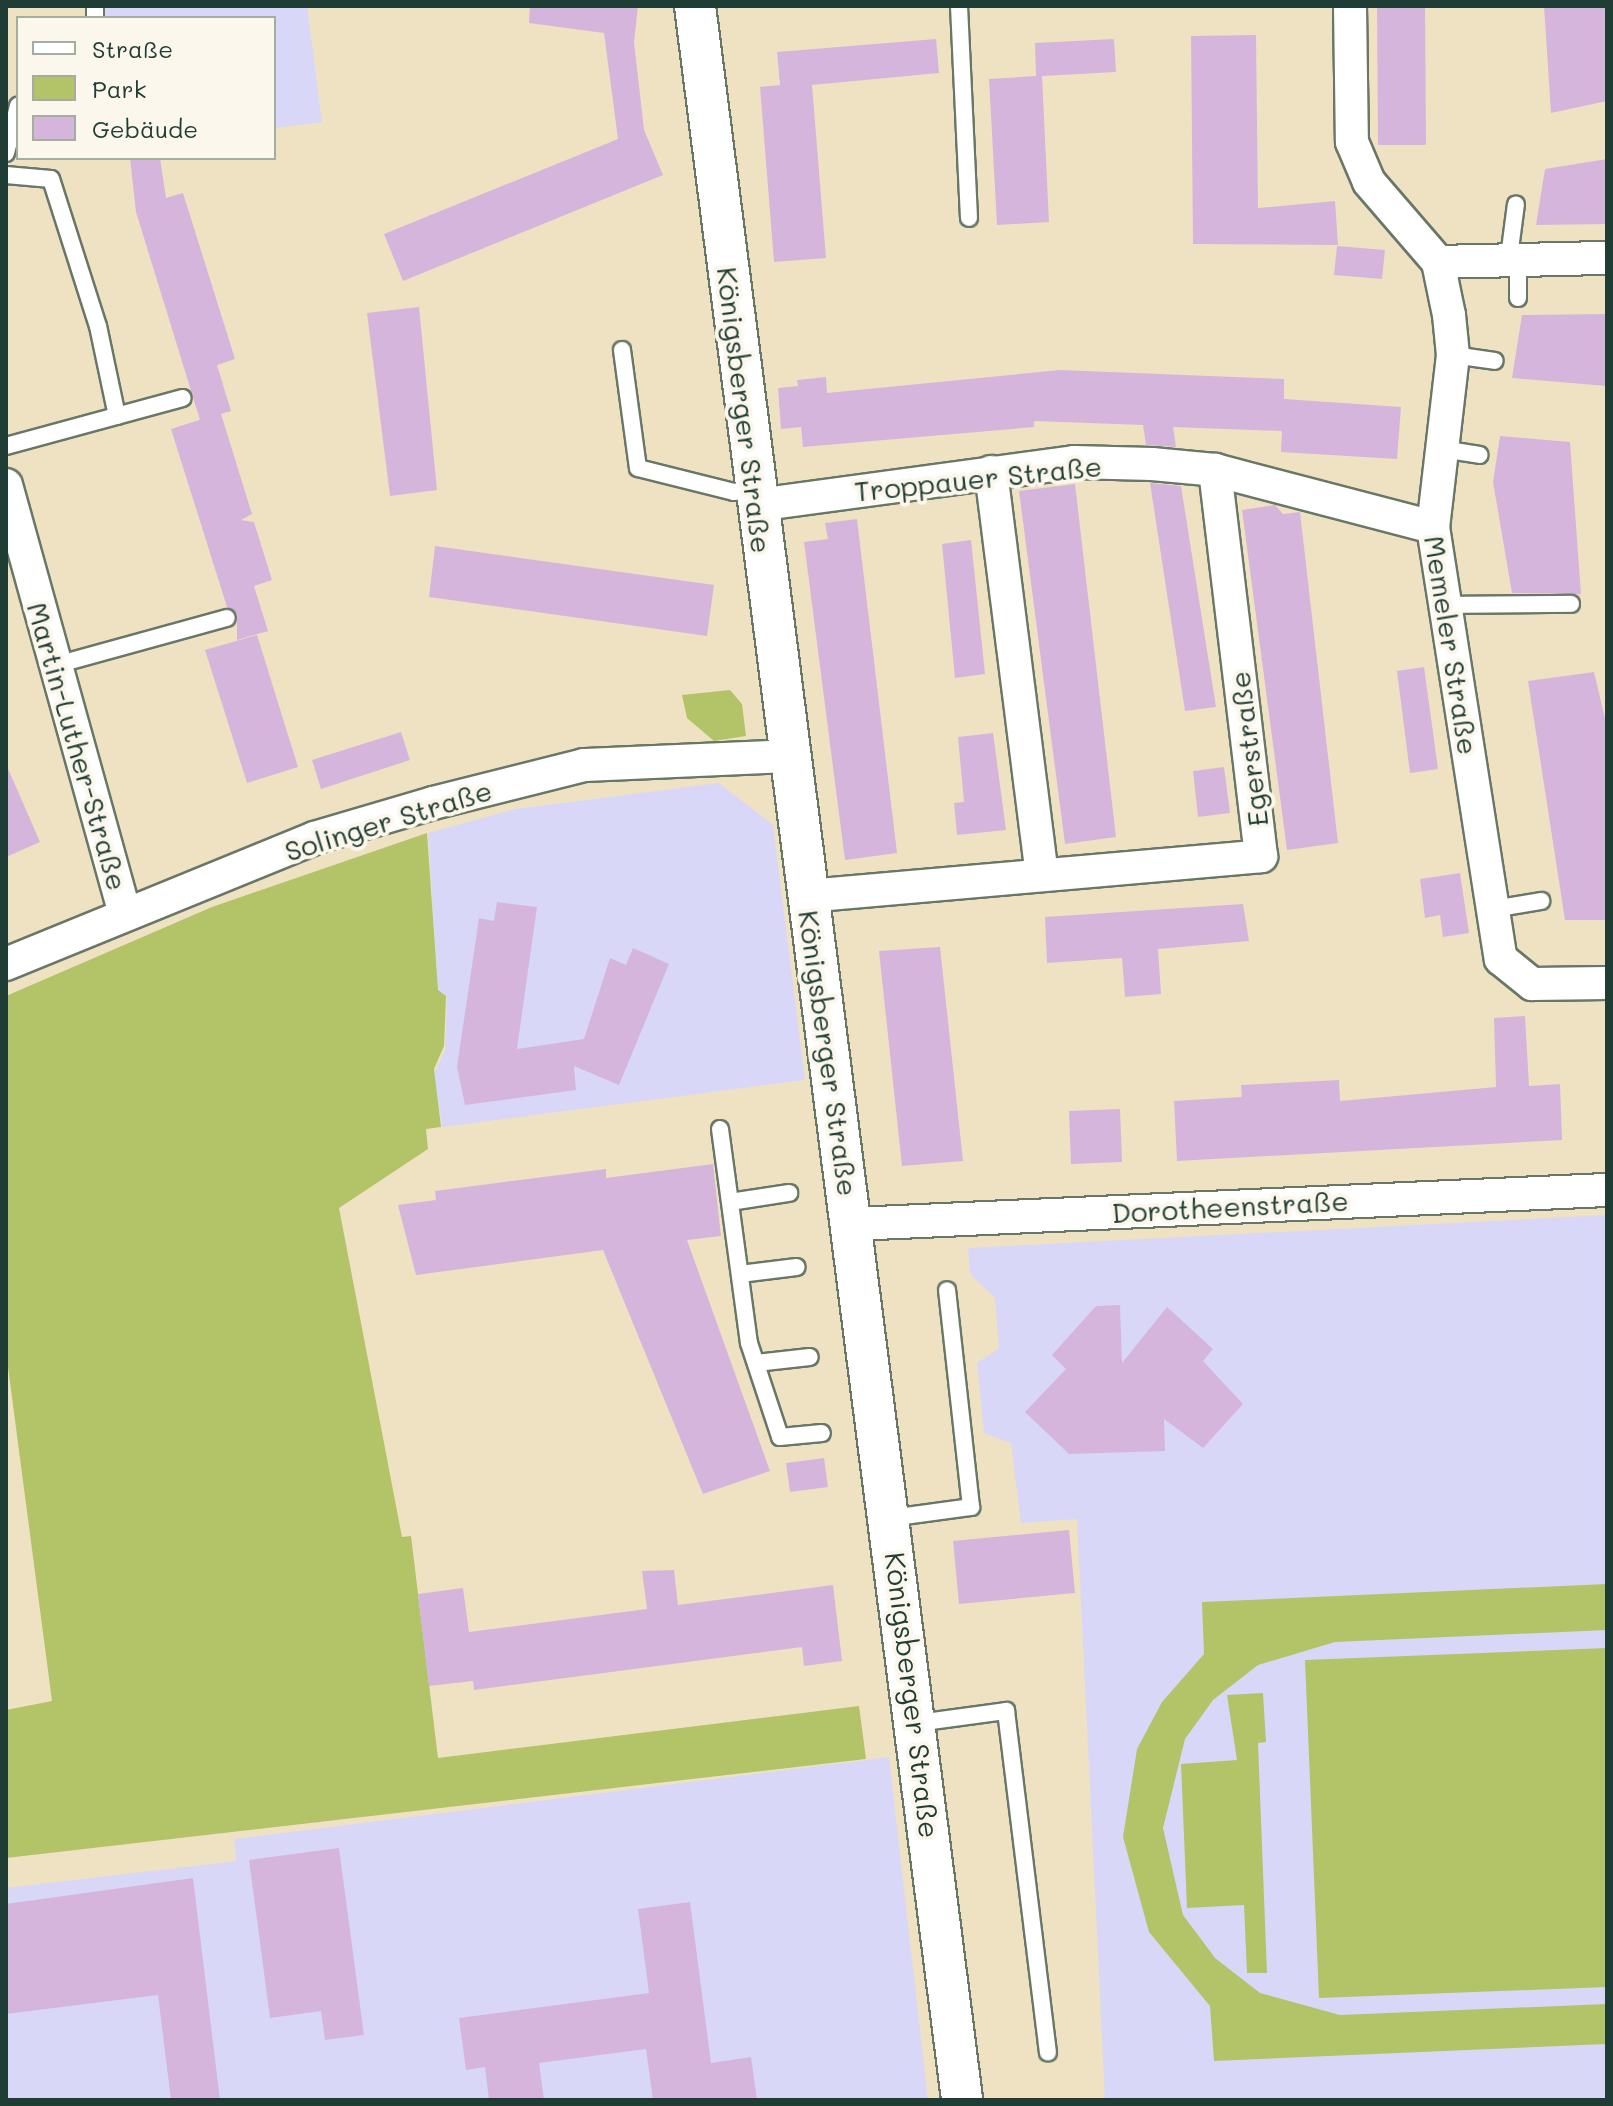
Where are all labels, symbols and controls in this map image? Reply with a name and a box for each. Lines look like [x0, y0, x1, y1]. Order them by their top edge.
legend [16, 16, 276, 160]
text: Straße [92, 33, 173, 64]
text: Park [92, 73, 146, 104]
text: Gebäude [92, 113, 198, 144]
street label: Königsberger Straße [711, 265, 779, 555]
street label: Troppauer Straße [853, 448, 1103, 508]
street label: Memeler Straße [1418, 533, 1486, 757]
street label: Martin-Luther-Straße [21, 598, 135, 894]
street label: Egerstraße [1222, 669, 1274, 829]
street label: Solinger Straße [280, 773, 496, 867]
street label: Königsberger Straße [792, 908, 866, 1198]
street label: Dorotheenstraße [1111, 1183, 1349, 1229]
street label: Königsberger Straße [879, 1550, 947, 1840]

